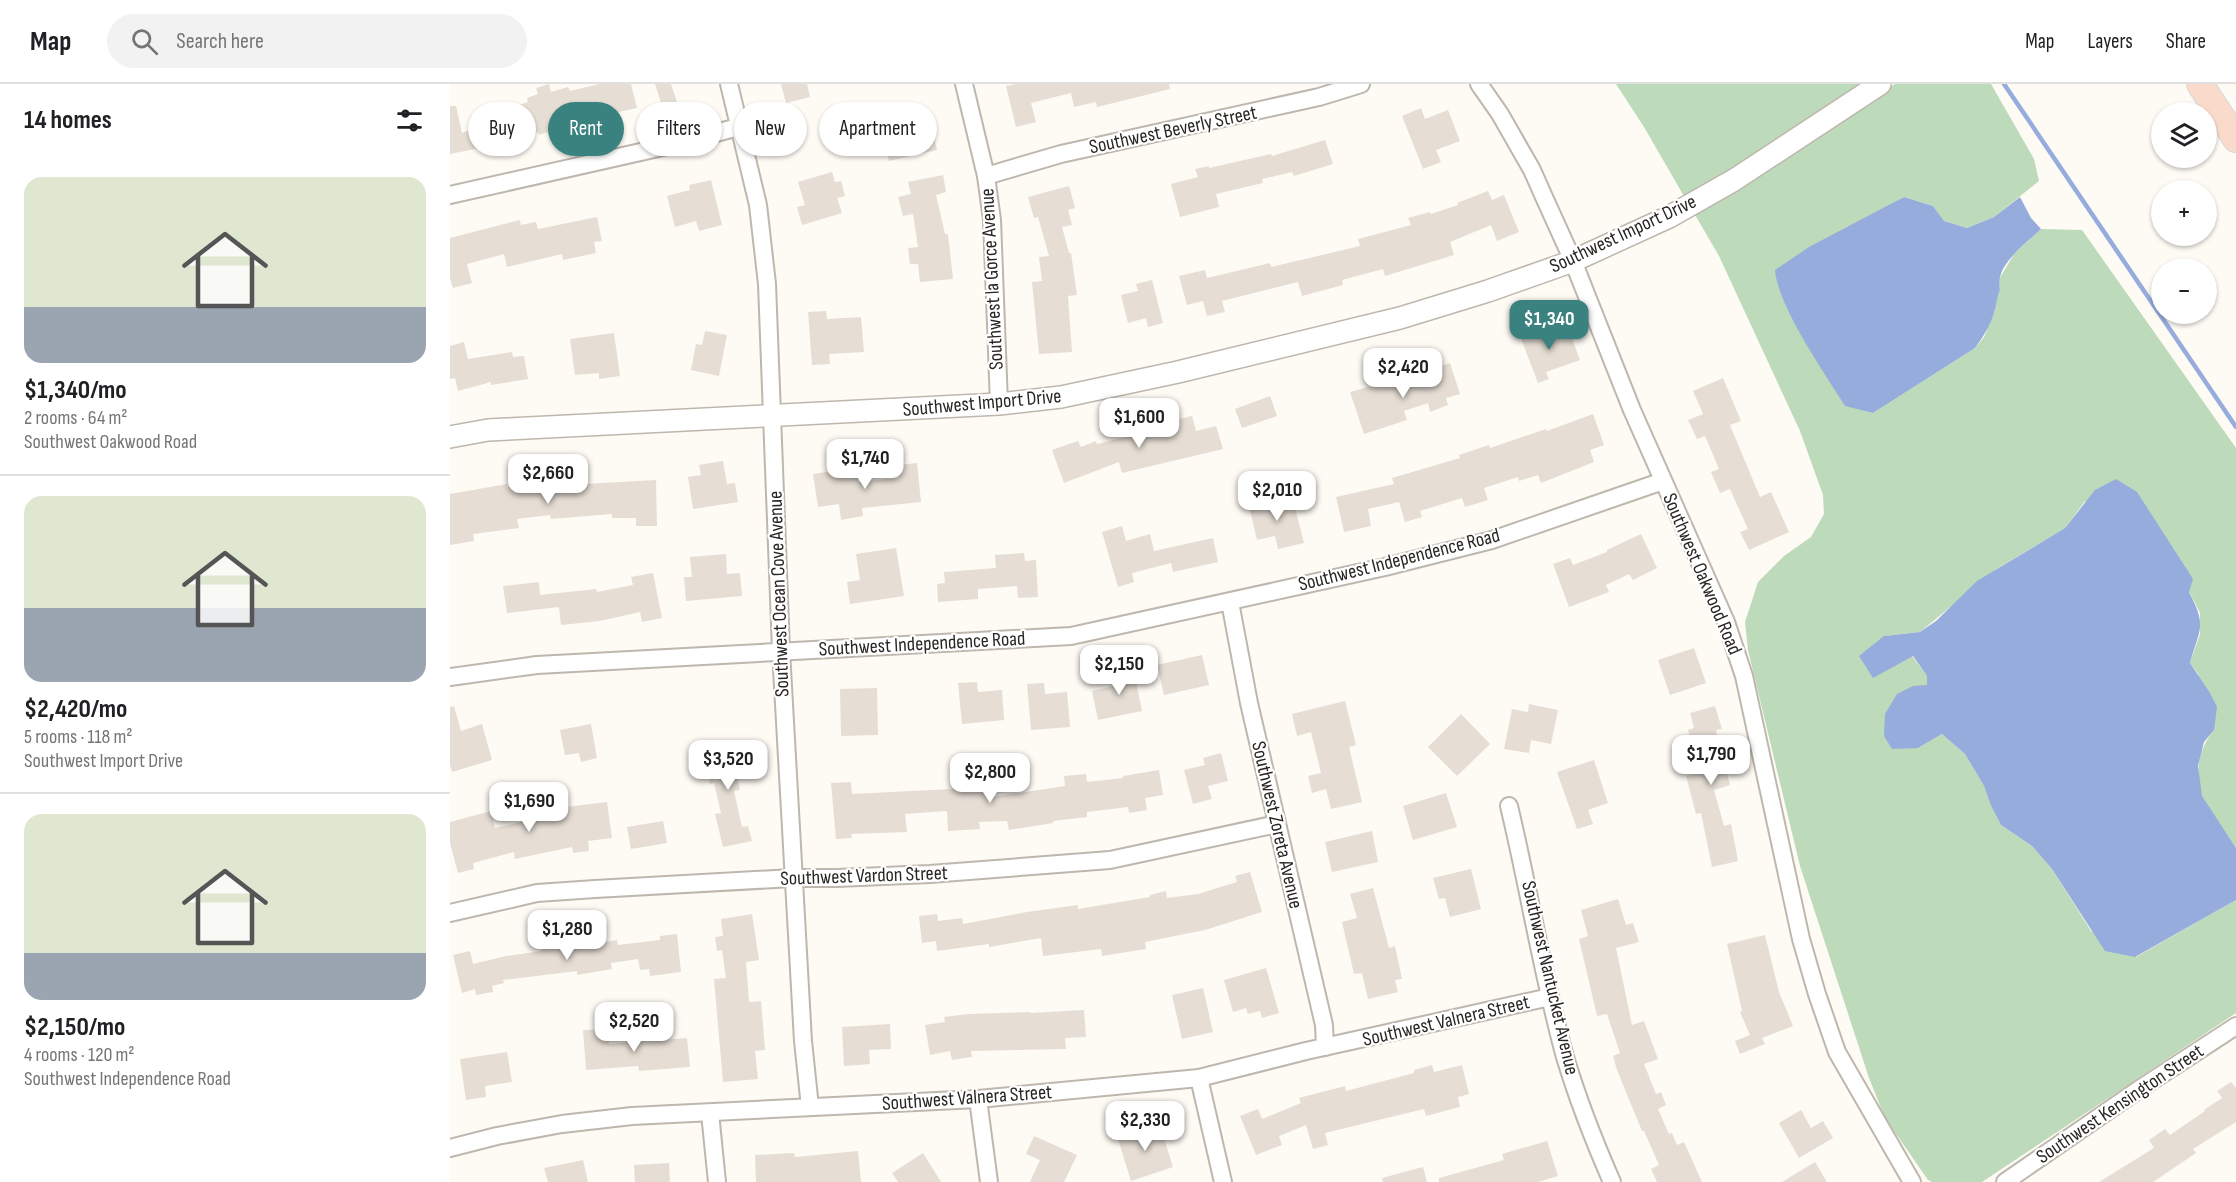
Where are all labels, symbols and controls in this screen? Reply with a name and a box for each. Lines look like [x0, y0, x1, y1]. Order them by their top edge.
search box [107, 14, 527, 68]
text: Map [30, 25, 71, 58]
icon: search [128, 25, 161, 58]
text: Search here [176, 28, 264, 55]
text: Map [2025, 29, 2054, 54]
text: Layers [2087, 29, 2133, 54]
text: Share [2166, 29, 2206, 54]
street label: Southwest Beverly Street [1087, 101, 1259, 159]
chip: Buy [468, 102, 536, 156]
chip: Rent [548, 102, 624, 156]
chip: Filters [636, 102, 722, 156]
chip: New [734, 102, 807, 156]
chip: Apartment [819, 102, 937, 156]
map controls [2151, 102, 2217, 324]
button: layers [2151, 102, 2217, 168]
icon: filters [393, 104, 426, 137]
text: 14 homes [24, 105, 112, 136]
button: + [2151, 180, 2217, 246]
street label: Southwest la Gorce Avenue [975, 188, 1009, 370]
street label: Southwest Import Drive [1546, 189, 1700, 279]
icon: home [171, 216, 279, 324]
button: − [2151, 258, 2217, 324]
pin: $1,340 [1500, 300, 1598, 351]
text: $1,340 [1524, 307, 1574, 331]
pin: $2,420 [1354, 348, 1452, 399]
text: $2,420 [1377, 355, 1429, 379]
text: $1,340/mo [24, 375, 127, 406]
street label: Southwest Import Drive [902, 384, 1062, 422]
pin: $1,600 [1090, 398, 1188, 449]
text: $1,600 [1113, 405, 1165, 429]
text: 2 rooms · 64 m² [24, 406, 128, 430]
text: Southwest Oakwood Road [24, 430, 197, 454]
pin: $1,740 [816, 439, 914, 490]
text: $1,740 [841, 446, 889, 470]
pin: $2,660 [499, 454, 597, 505]
text: $2,660 [522, 461, 574, 485]
pin: $2,010 [1228, 471, 1326, 522]
text: $2,010 [1252, 478, 1302, 502]
street label: Southwest Oakwood Road [1657, 490, 1747, 658]
street label: Southwest Ocean Cove Avenue [763, 491, 795, 697]
street label: Southwest Independence Road [1296, 523, 1502, 597]
icon: home [171, 535, 279, 643]
street label: Southwest Independence Road [818, 627, 1026, 661]
pin: $2,150 [1070, 645, 1168, 696]
text: $2,150 [1094, 652, 1144, 676]
text: $2,420/mo [24, 694, 127, 725]
text: 5 rooms · 118 m² [24, 725, 133, 749]
pin: $1,790 [1662, 735, 1760, 786]
street label: Southwest Zoreta Avenue [1246, 739, 1308, 911]
pin: $3,520 [679, 740, 777, 791]
text: $1,790 [1686, 742, 1736, 766]
text: $3,520 [703, 747, 753, 771]
text: Southwest Import Drive [24, 749, 183, 773]
pin: $2,800 [941, 753, 1039, 804]
text: $2,800 [964, 760, 1016, 784]
pin: $1,690 [480, 782, 578, 833]
text: $1,690 [503, 789, 555, 813]
icon: home [171, 853, 279, 961]
street label: Southwest Vardon Street [780, 861, 948, 891]
street label: Southwest Nantucket Avenue [1516, 879, 1584, 1077]
pin: $1,280 [518, 910, 616, 961]
text: $1,280 [542, 917, 592, 941]
street label: Southwest Valnera Street [1360, 990, 1532, 1052]
pin: $2,520 [585, 1002, 683, 1053]
text: $2,520 [609, 1009, 659, 1033]
text: $2,150/mo [24, 1012, 125, 1043]
street label: Southwest Kensington Street [2032, 1039, 2208, 1169]
text: 4 rooms · 120 m² [24, 1043, 135, 1067]
text: Southwest Independence Road [24, 1067, 231, 1091]
street label: Southwest Valnera Street [881, 1080, 1053, 1116]
pin: $2,330 [1096, 1101, 1194, 1152]
text: $2,330 [1120, 1108, 1170, 1132]

